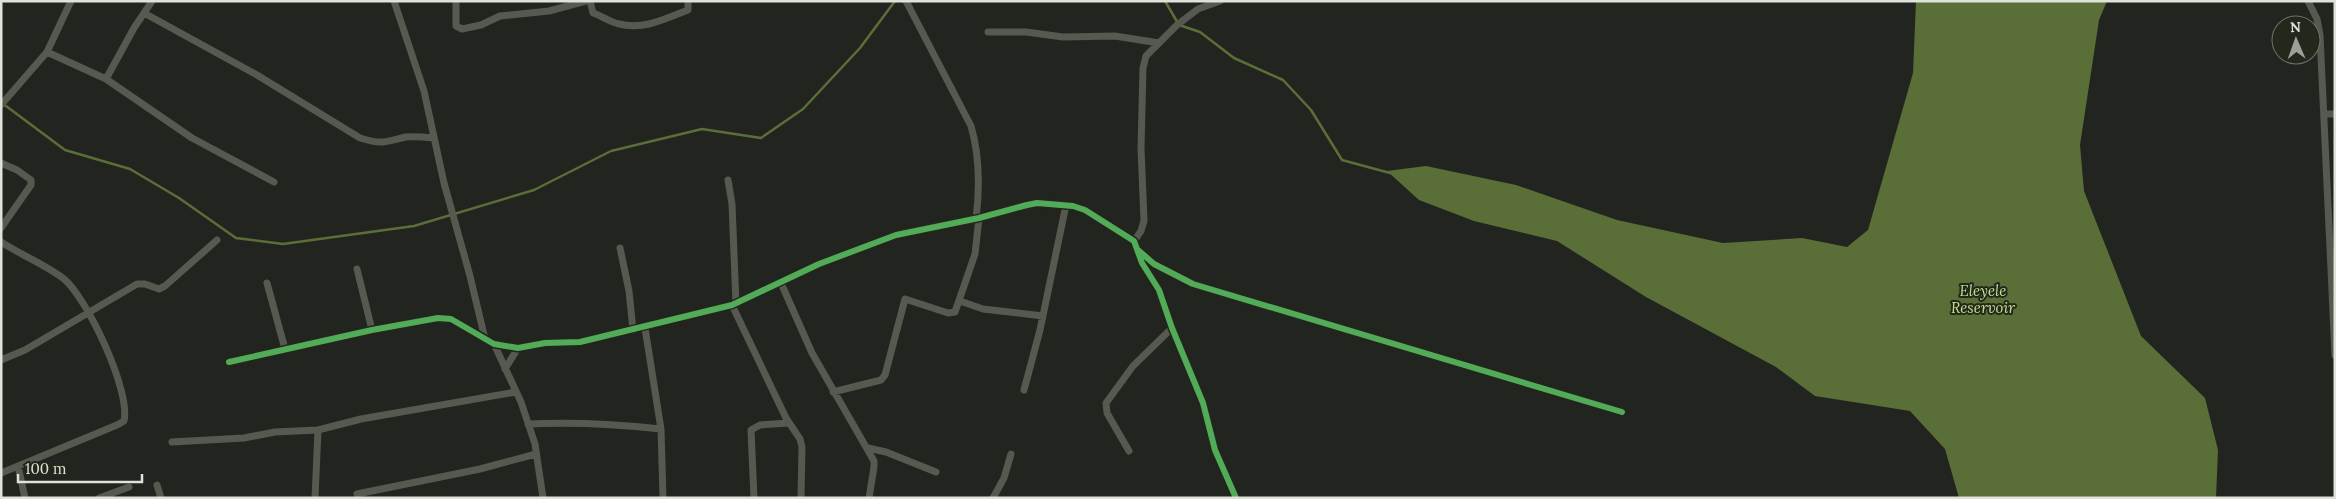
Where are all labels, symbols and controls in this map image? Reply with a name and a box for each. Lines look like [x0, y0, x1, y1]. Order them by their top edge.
north arrow [2271, 15, 2321, 65]
text: N [2290, 18, 2301, 36]
water label: Eleyele Reservoir [1951, 281, 2015, 317]
scale bar [18, 452, 141, 484]
text: 100 m [25, 459, 66, 478]

